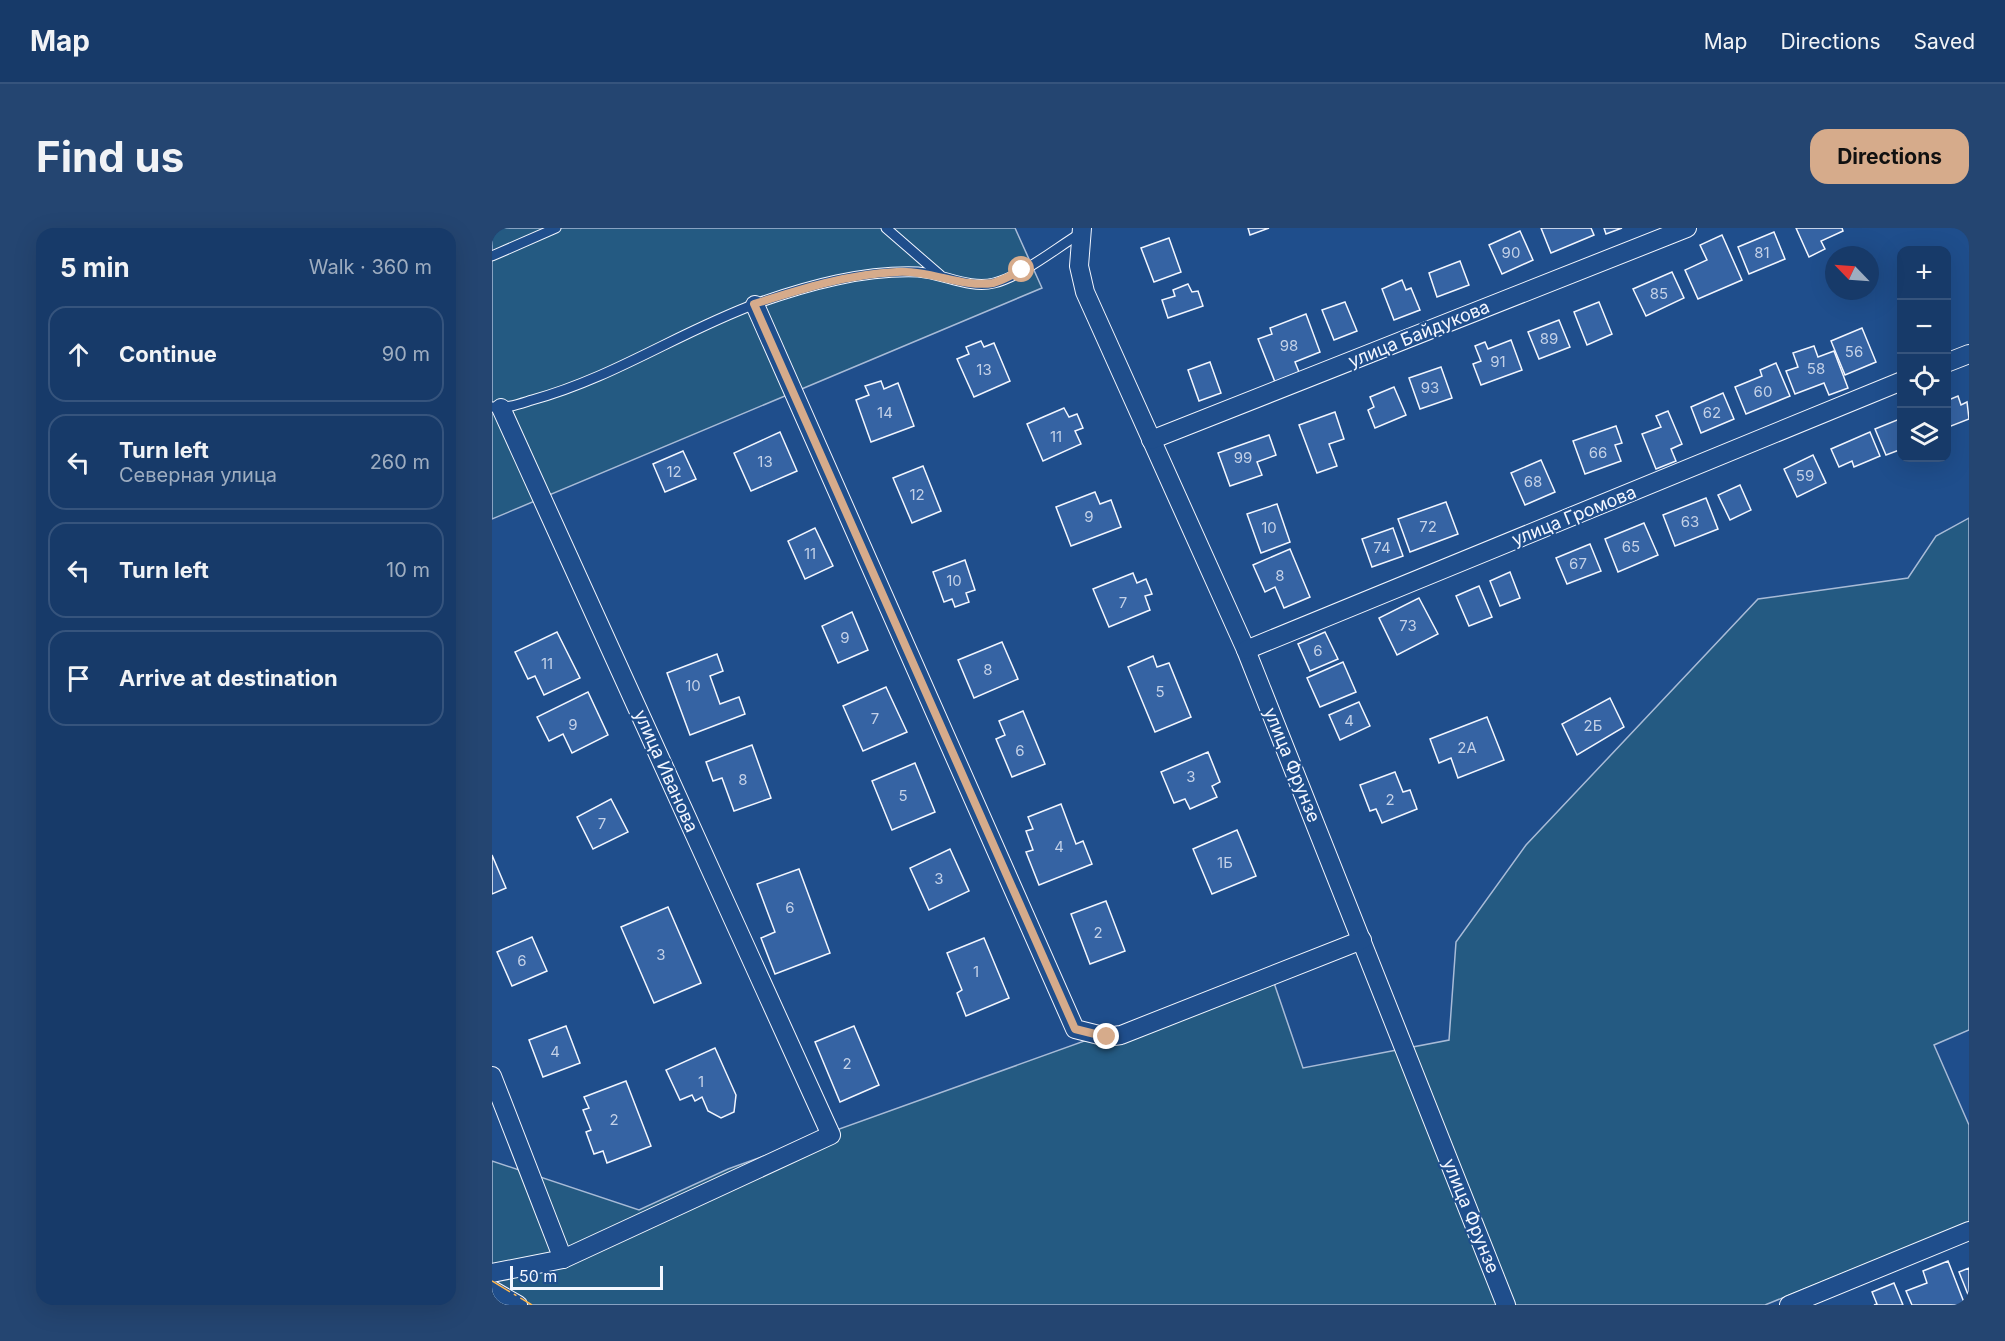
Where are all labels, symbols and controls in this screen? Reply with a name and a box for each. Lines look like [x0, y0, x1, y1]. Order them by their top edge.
text: Map [30, 24, 90, 58]
text: Map [1704, 29, 1747, 54]
text: Directions [1780, 29, 1881, 54]
text: Saved [1914, 29, 1975, 54]
button: Directions [1810, 129, 1969, 184]
text: Find us [36, 131, 184, 182]
house number: 90 [1502, 243, 1520, 262]
house number: 81 [1754, 243, 1770, 262]
north arrow [1825, 246, 1879, 300]
map controls [1897, 246, 1951, 462]
button: + [1897, 246, 1951, 300]
text: 5 min [60, 252, 130, 283]
text: Walk · 360 m [309, 255, 432, 279]
route start [1008, 256, 1034, 282]
house number: 85 [1650, 284, 1668, 303]
street label: улица Байдукова [1345, 296, 1492, 371]
button: − [1897, 300, 1951, 354]
house number: 89 [1540, 329, 1558, 348]
house number: 98 [1280, 336, 1298, 355]
icon: ahead [62, 338, 95, 371]
text: Continue [119, 341, 217, 367]
text: 90 m [382, 342, 430, 366]
house number: 56 [1845, 342, 1863, 361]
house number: 91 [1490, 352, 1506, 371]
button: locate [1897, 354, 1951, 408]
house number: 58 [1807, 359, 1825, 378]
house number: 13 [976, 360, 992, 379]
house number: 93 [1421, 378, 1439, 397]
house number: 60 [1754, 382, 1772, 401]
house number: 14 [877, 403, 893, 422]
house number: 62 [1703, 403, 1721, 422]
button: layers [1897, 408, 1951, 462]
house number: 11 [1050, 427, 1062, 446]
text: Turn left [119, 437, 209, 463]
house number: 66 [1589, 443, 1607, 462]
icon: left [62, 446, 95, 479]
house number: 99 [1234, 448, 1252, 467]
text: 260 m [370, 450, 430, 474]
house number: 13 [757, 452, 773, 471]
house number: 12 [666, 462, 682, 481]
text: Северная улица [119, 463, 277, 487]
house number: 59 [1796, 466, 1814, 485]
house number: 68 [1524, 472, 1542, 491]
street label: улица Громова [1509, 481, 1639, 550]
house number: 12 [909, 485, 925, 504]
house number: 9 [1084, 507, 1094, 526]
house number: 63 [1681, 512, 1699, 531]
house number: 72 [1419, 517, 1437, 536]
house number: 10 [1261, 518, 1277, 537]
house number: 65 [1622, 537, 1640, 556]
house number: 74 [1373, 538, 1391, 557]
house number: 11 [804, 544, 816, 563]
icon: left [62, 554, 95, 587]
house number: 67 [1569, 554, 1587, 573]
text: Turn left [119, 557, 209, 583]
text: 10 m [386, 558, 430, 582]
house number: 8 [1275, 566, 1285, 585]
house number: 10 [946, 571, 962, 590]
house number: 7 [1119, 593, 1127, 612]
house number: 73 [1399, 616, 1417, 635]
house number: 9 [840, 628, 850, 647]
house number: 6 [1313, 641, 1323, 660]
house number: 11 [541, 654, 553, 673]
house number: 8 [983, 660, 993, 679]
icon: arrive [62, 662, 95, 695]
text: Arrive at destination [119, 665, 338, 691]
house number: 10 [685, 676, 701, 695]
house number: 5 [1155, 682, 1165, 701]
street label: улица Фрунзе [1260, 704, 1325, 825]
street label: улица Иванова [630, 706, 703, 835]
house number: 7 [871, 709, 879, 728]
house number: 4 [1344, 711, 1354, 730]
house number: 9 [568, 715, 578, 734]
house number: 2Б [1584, 716, 1602, 735]
house number: 2А [1457, 738, 1477, 757]
house number: 6 [1015, 741, 1025, 760]
house number: 3 [1186, 767, 1196, 786]
house number: 8 [738, 770, 748, 789]
house number: 5 [898, 786, 908, 805]
house number: 2 [1385, 790, 1395, 809]
house number: 7 [598, 814, 606, 833]
house number: 4 [1054, 837, 1064, 856]
house number: 1Б [1217, 853, 1233, 872]
house number: 3 [934, 869, 944, 888]
house number: 6 [785, 898, 795, 917]
house number: 2 [1093, 923, 1103, 942]
house number: 3 [656, 945, 666, 964]
house number: 6 [517, 951, 527, 970]
house number: 1 [973, 962, 979, 981]
route end [1093, 1023, 1119, 1049]
house number: 4 [550, 1042, 560, 1061]
house number: 2 [842, 1054, 852, 1073]
house number: 1 [698, 1072, 704, 1091]
house number: 2 [609, 1110, 619, 1129]
street label: улица Фрунзе [1439, 1155, 1504, 1276]
scale bar [510, 1263, 663, 1290]
text: 50 m [519, 1266, 557, 1286]

